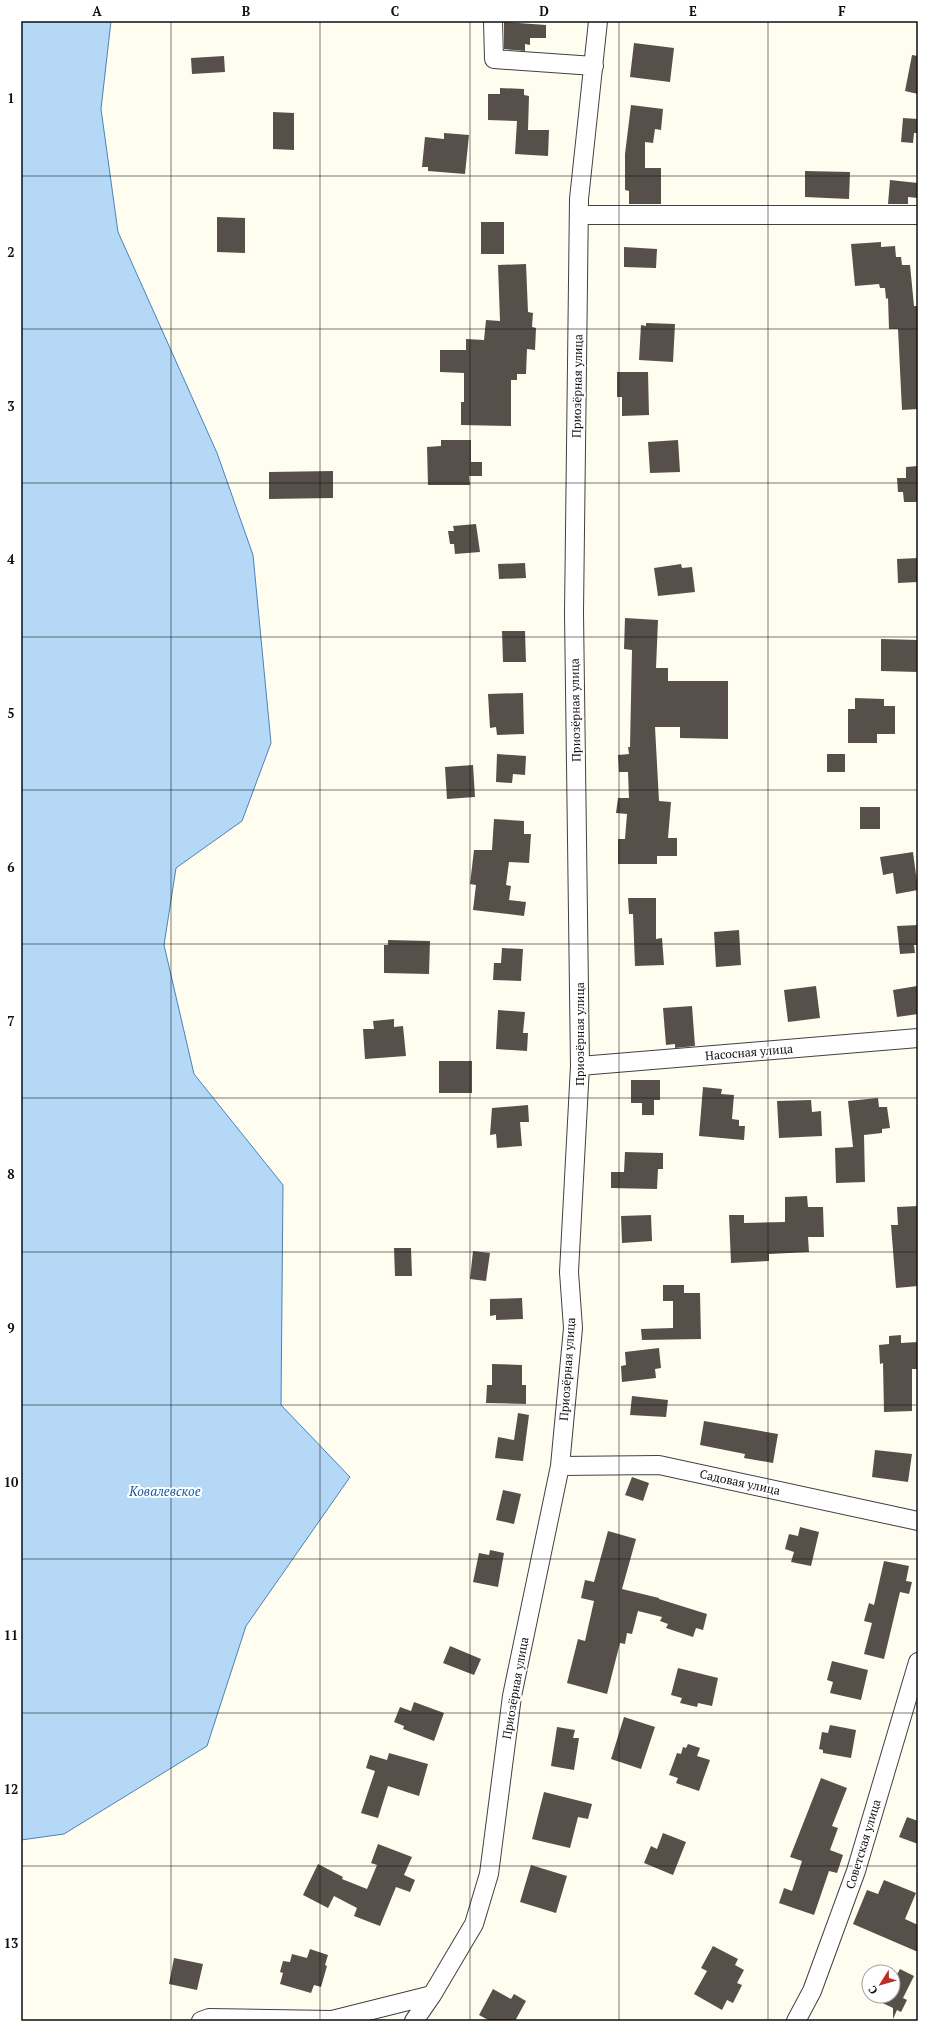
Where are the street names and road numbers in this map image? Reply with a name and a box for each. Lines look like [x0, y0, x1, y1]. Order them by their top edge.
street label: Приозёрная улица [569, 334, 585, 438]
street label: Приозёрная улица [567, 658, 583, 762]
street label: Приозёрная улица [572, 982, 587, 1086]
street label: Насосная улица [704, 1041, 794, 1063]
street label: Приозёрная улица [556, 1317, 578, 1421]
street label: Садовая улица [698, 1466, 782, 1498]
street label: Приозёрная улица [499, 1636, 531, 1740]
street label: Советская улица [842, 1797, 884, 1891]

